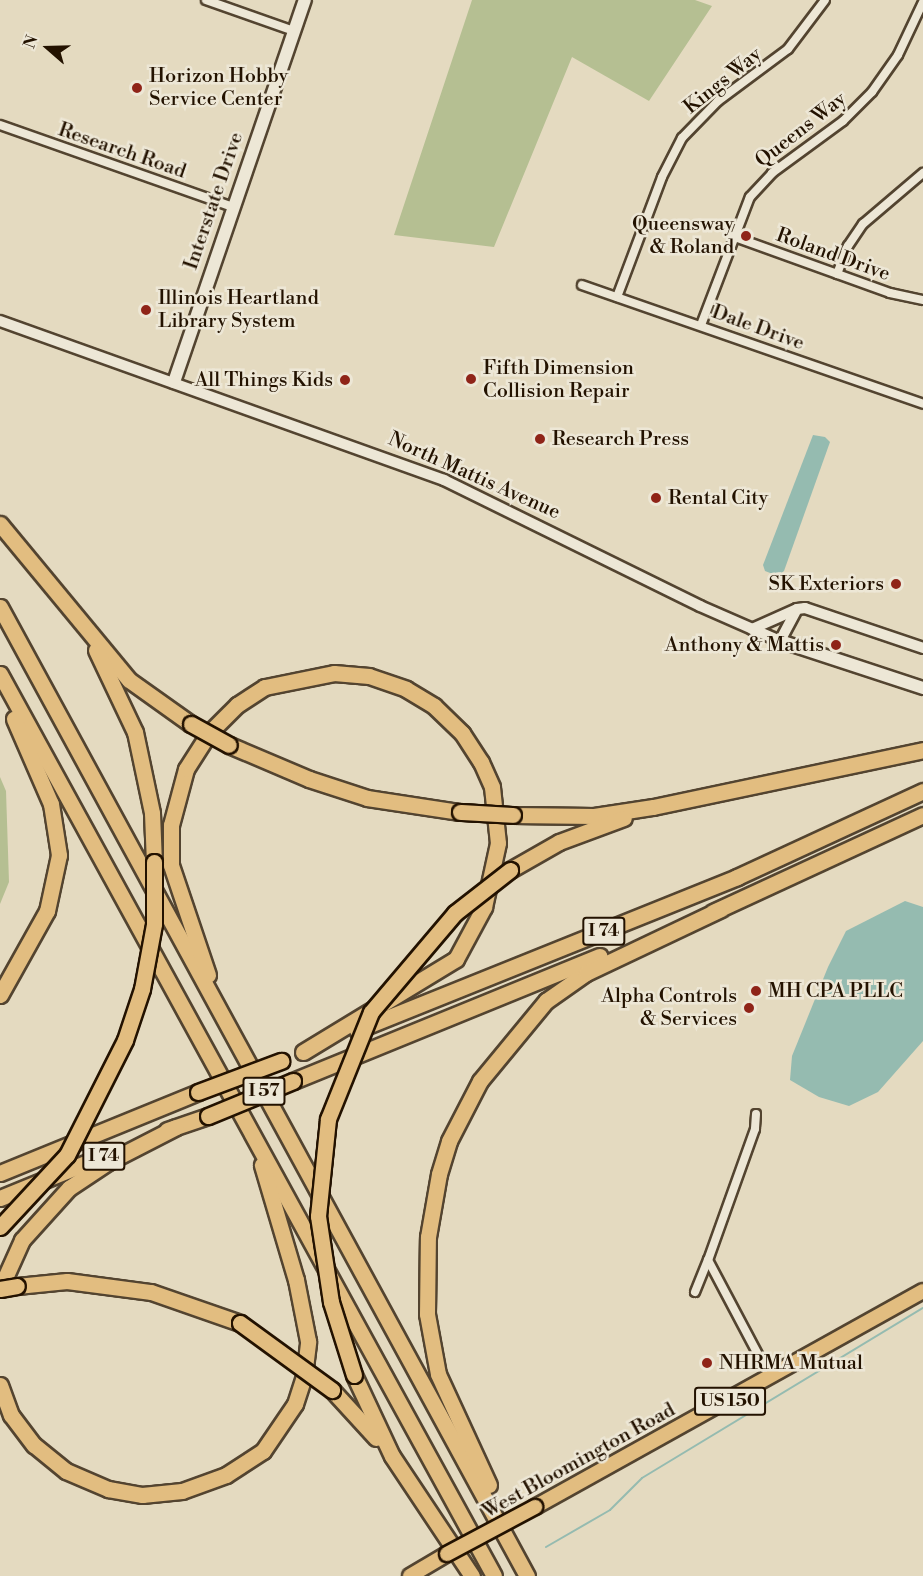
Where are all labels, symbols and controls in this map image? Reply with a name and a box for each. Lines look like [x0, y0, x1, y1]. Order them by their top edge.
north arrow [18, 18, 78, 78]
text: N [20, 32, 43, 51]
street label: Kings Way [679, 42, 767, 120]
place label: Horizon Hobby Service Center [149, 64, 288, 111]
marker: Horizon Hobby Service Center [130, 81, 144, 95]
street label: Queens Way [751, 87, 851, 173]
street label: Research Road [55, 118, 189, 184]
street label: Interstate Drive [179, 129, 249, 273]
place label: Queensway & Roland [632, 213, 734, 260]
street label: Roland Drive [773, 223, 893, 287]
marker: Queensway & Roland [739, 229, 753, 243]
place label: Illinois Heartland Library System [158, 286, 319, 333]
street label: Dale Drive [708, 300, 808, 356]
marker: Illinois Heartland Library System [139, 303, 153, 317]
place label: Fifth Dimension Collision Repair [483, 356, 634, 403]
place label: All Things Kids [195, 368, 333, 392]
marker: Fifth Dimension Collision Repair [464, 372, 478, 386]
marker: All Things Kids [338, 373, 352, 387]
street label: North Mattis Avenue [384, 427, 564, 525]
place label: Research Press [552, 427, 689, 451]
marker: Research Press [533, 432, 547, 446]
place label: Rental City [668, 486, 768, 510]
marker: Rental City [649, 491, 663, 505]
place label: SK Exteriors [769, 572, 884, 596]
marker: SK Exteriors [889, 577, 903, 591]
place label: Anthony & Mattis [665, 633, 824, 657]
marker: Anthony & Mattis [829, 638, 843, 652]
road number: I 74 [582, 916, 626, 946]
place label: MH CPA PLLC [768, 979, 903, 1003]
place label: Alpha Controls & Services [601, 984, 737, 1031]
marker: MH CPA PLLC [749, 984, 763, 998]
marker: Alpha Controls & Services [742, 1001, 756, 1015]
road number: I 57 [242, 1076, 286, 1106]
road number: I 74 [82, 1141, 126, 1171]
place label: NHRMA Mutual [719, 1351, 863, 1375]
marker: NHRMA Mutual [700, 1356, 714, 1370]
road number: US 150 [694, 1386, 766, 1416]
street label: West Bloomington Road [479, 1398, 679, 1524]

